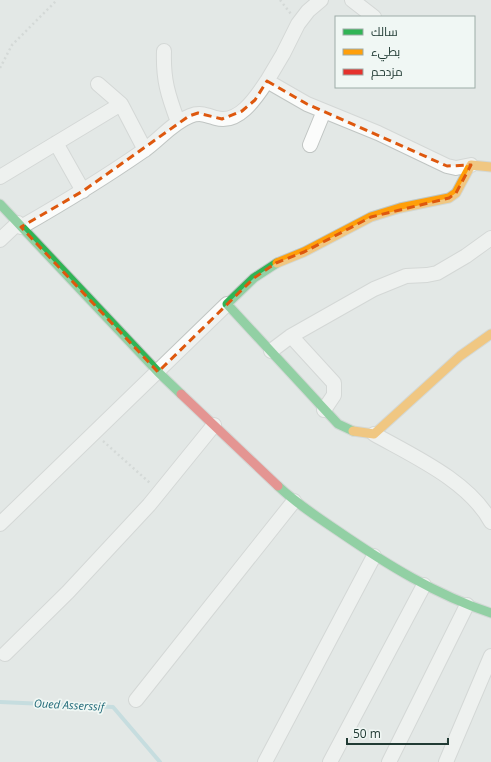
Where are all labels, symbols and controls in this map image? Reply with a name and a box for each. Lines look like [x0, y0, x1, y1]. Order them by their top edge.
legend [335, 16, 475, 88]
text: سالك [371, 23, 398, 40]
text: بطيء [371, 43, 400, 62]
text: مزدحم [371, 63, 403, 80]
water label: Oued Asserssif [34, 695, 106, 714]
scale bar [347, 720, 448, 746]
text: 50 m [353, 725, 381, 742]

